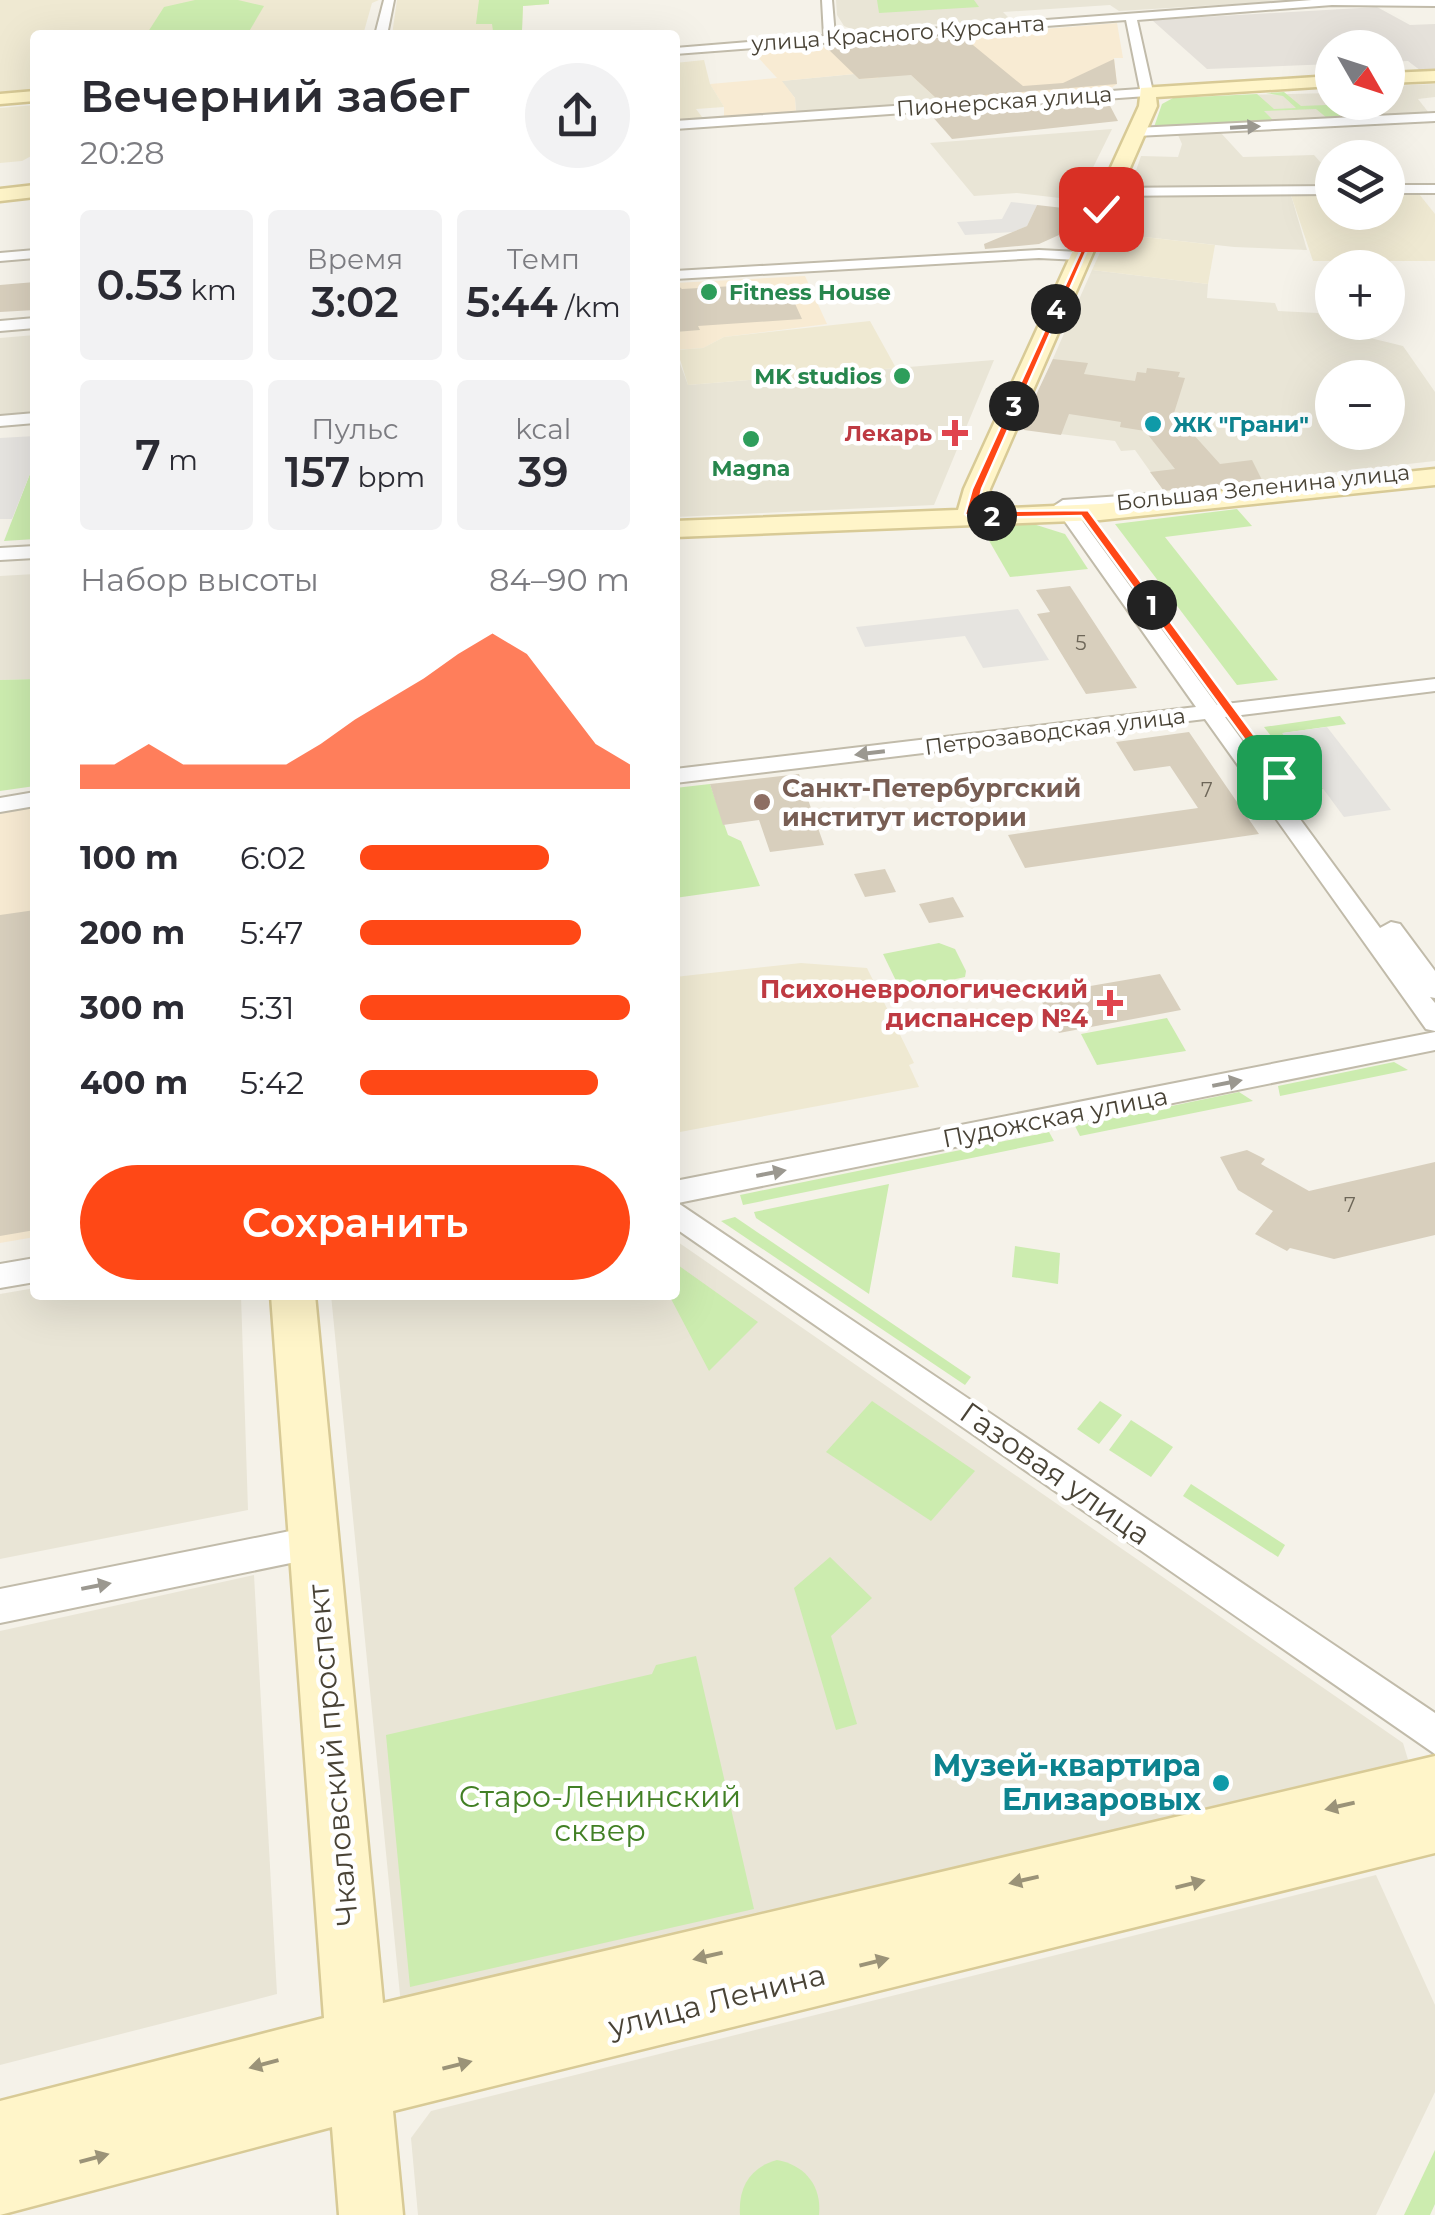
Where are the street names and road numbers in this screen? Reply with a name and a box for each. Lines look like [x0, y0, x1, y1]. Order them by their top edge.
street label: улица Красного Курсанта [749, 10, 1046, 57]
street label: Пионерская улица [895, 80, 1113, 123]
street label: Большая Зеленина улица [1115, 459, 1411, 516]
street label: Петрозаводская улица [923, 702, 1187, 761]
street label: Пудожская улица [940, 1080, 1170, 1154]
street label: Газовая улица [953, 1394, 1158, 1553]
street label: Чкаловский проспект [299, 1582, 366, 1927]
street label: улица Ленина [604, 1956, 829, 2046]

